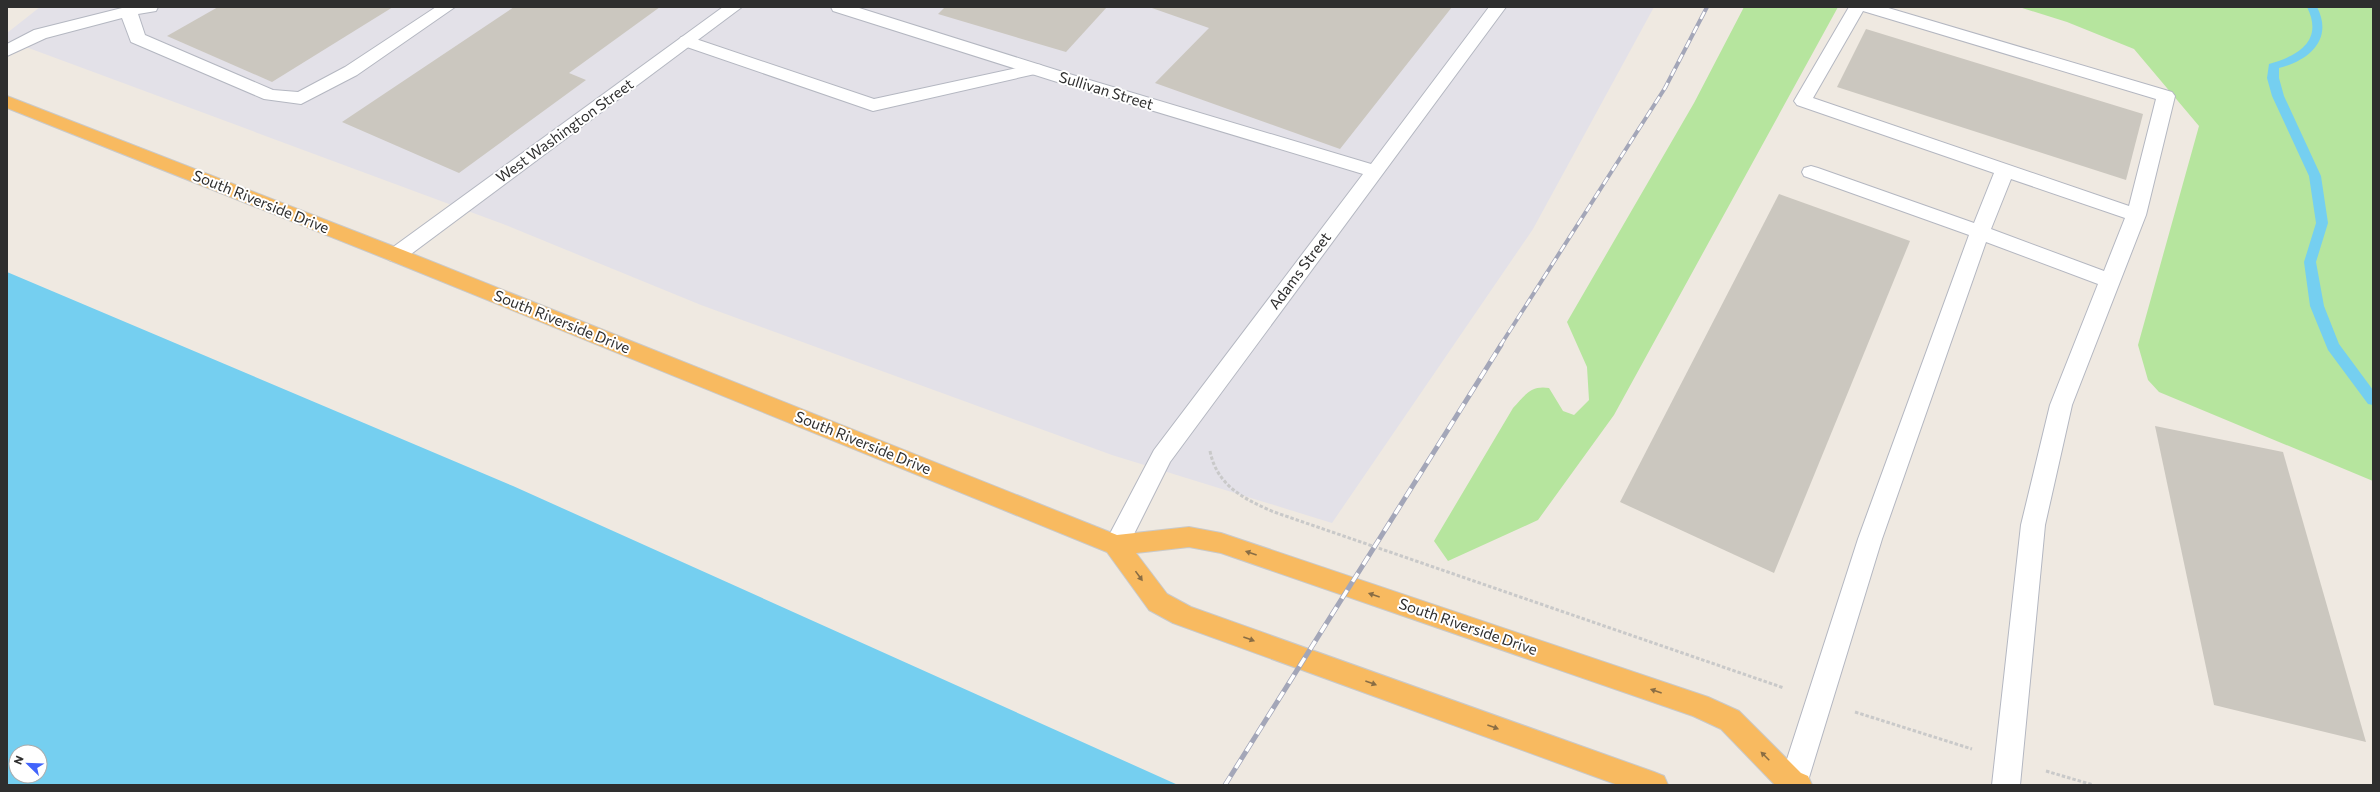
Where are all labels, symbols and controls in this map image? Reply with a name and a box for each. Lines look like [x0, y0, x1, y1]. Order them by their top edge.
street label: Sullivan Street [1057, 67, 1156, 113]
street label: West Washington Street [492, 74, 637, 186]
street label: South Riverside Drive [191, 166, 332, 237]
street label: Adams Street [1264, 228, 1334, 312]
street label: South Riverside Drive [492, 286, 633, 357]
street label: South Riverside Drive [793, 407, 934, 478]
one-way arrow [1244, 550, 1256, 556]
one-way arrow [1135, 571, 1143, 582]
one-way arrow [1367, 592, 1379, 598]
street label: South Riverside Drive [1397, 594, 1540, 658]
one-way arrow [1243, 637, 1255, 643]
one-way arrow [1365, 681, 1377, 687]
one-way arrow [1650, 688, 1662, 694]
one-way arrow [1488, 725, 1500, 731]
north arrow [8, 744, 48, 784]
one-way arrow [1761, 751, 1770, 761]
text: N [11, 754, 26, 766]

